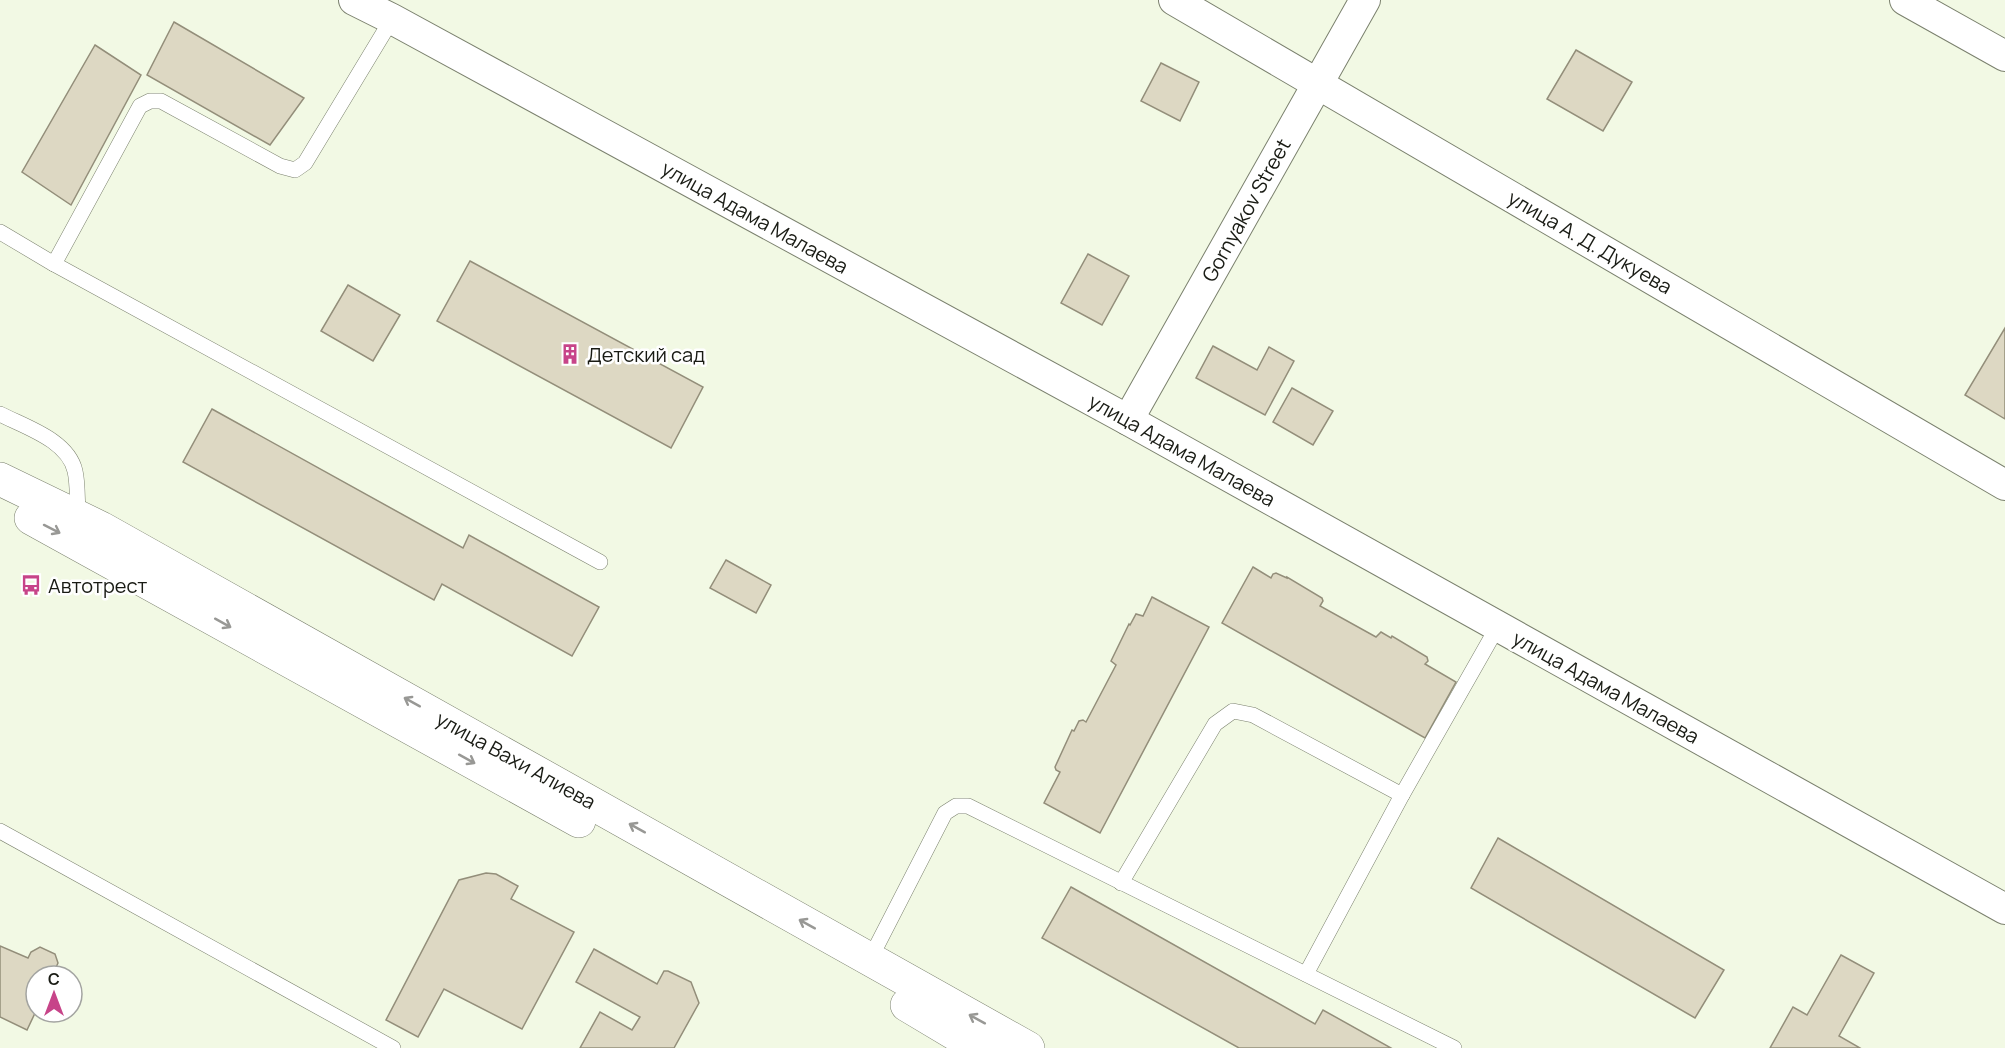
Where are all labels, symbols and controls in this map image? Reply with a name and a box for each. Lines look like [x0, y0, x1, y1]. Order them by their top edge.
street label: Gornyakov Street [1195, 134, 1297, 286]
street label: улица Адама Малаева [657, 154, 853, 280]
street label: улица А. Д. Дукуева [1503, 184, 1677, 300]
place label: Детский сад [587, 341, 705, 368]
building icon: Детский сад [558, 342, 582, 366]
street label: улица Адама Малаева [1084, 387, 1280, 513]
one-way arrow [43, 523, 60, 535]
place label: Автотрест [48, 572, 147, 599]
bus stop icon: Автотрест [19, 573, 43, 597]
one-way arrow [214, 617, 231, 629]
street label: улица Адама Малаева [1508, 624, 1704, 750]
one-way arrow [404, 695, 421, 707]
street label: улица Вахи Алиева [431, 705, 601, 815]
one-way arrow [457, 754, 475, 765]
one-way arrow [629, 822, 646, 834]
one-way arrow [799, 917, 816, 929]
north arrow [24, 964, 84, 1024]
text: С [48, 968, 60, 990]
one-way arrow [969, 1013, 986, 1025]

